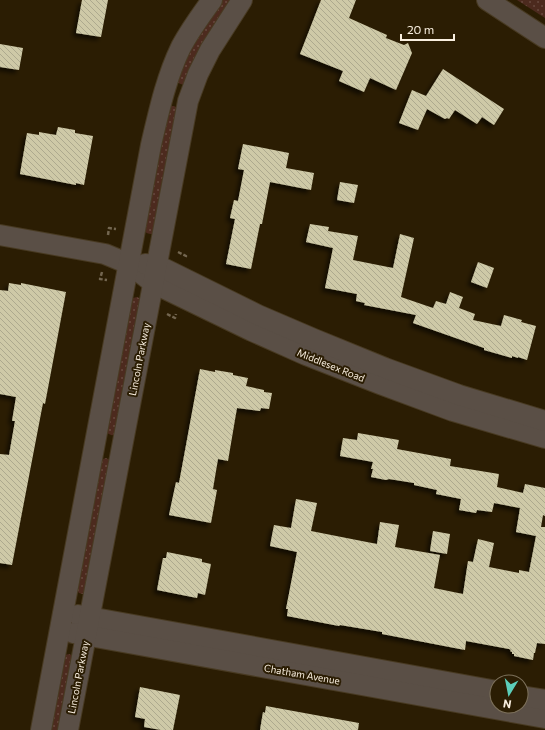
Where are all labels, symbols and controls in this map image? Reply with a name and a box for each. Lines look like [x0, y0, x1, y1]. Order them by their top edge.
scale bar [401, 16, 454, 42]
text: 20 m [407, 22, 434, 36]
street label: Lincoln Parkway [126, 321, 152, 397]
street label: Middlesex Road [295, 346, 367, 384]
street label: Lincoln Parkway [65, 639, 91, 715]
street label: Chatham Avenue [263, 661, 341, 687]
north arrow [489, 674, 529, 714]
text: N [502, 697, 512, 711]

